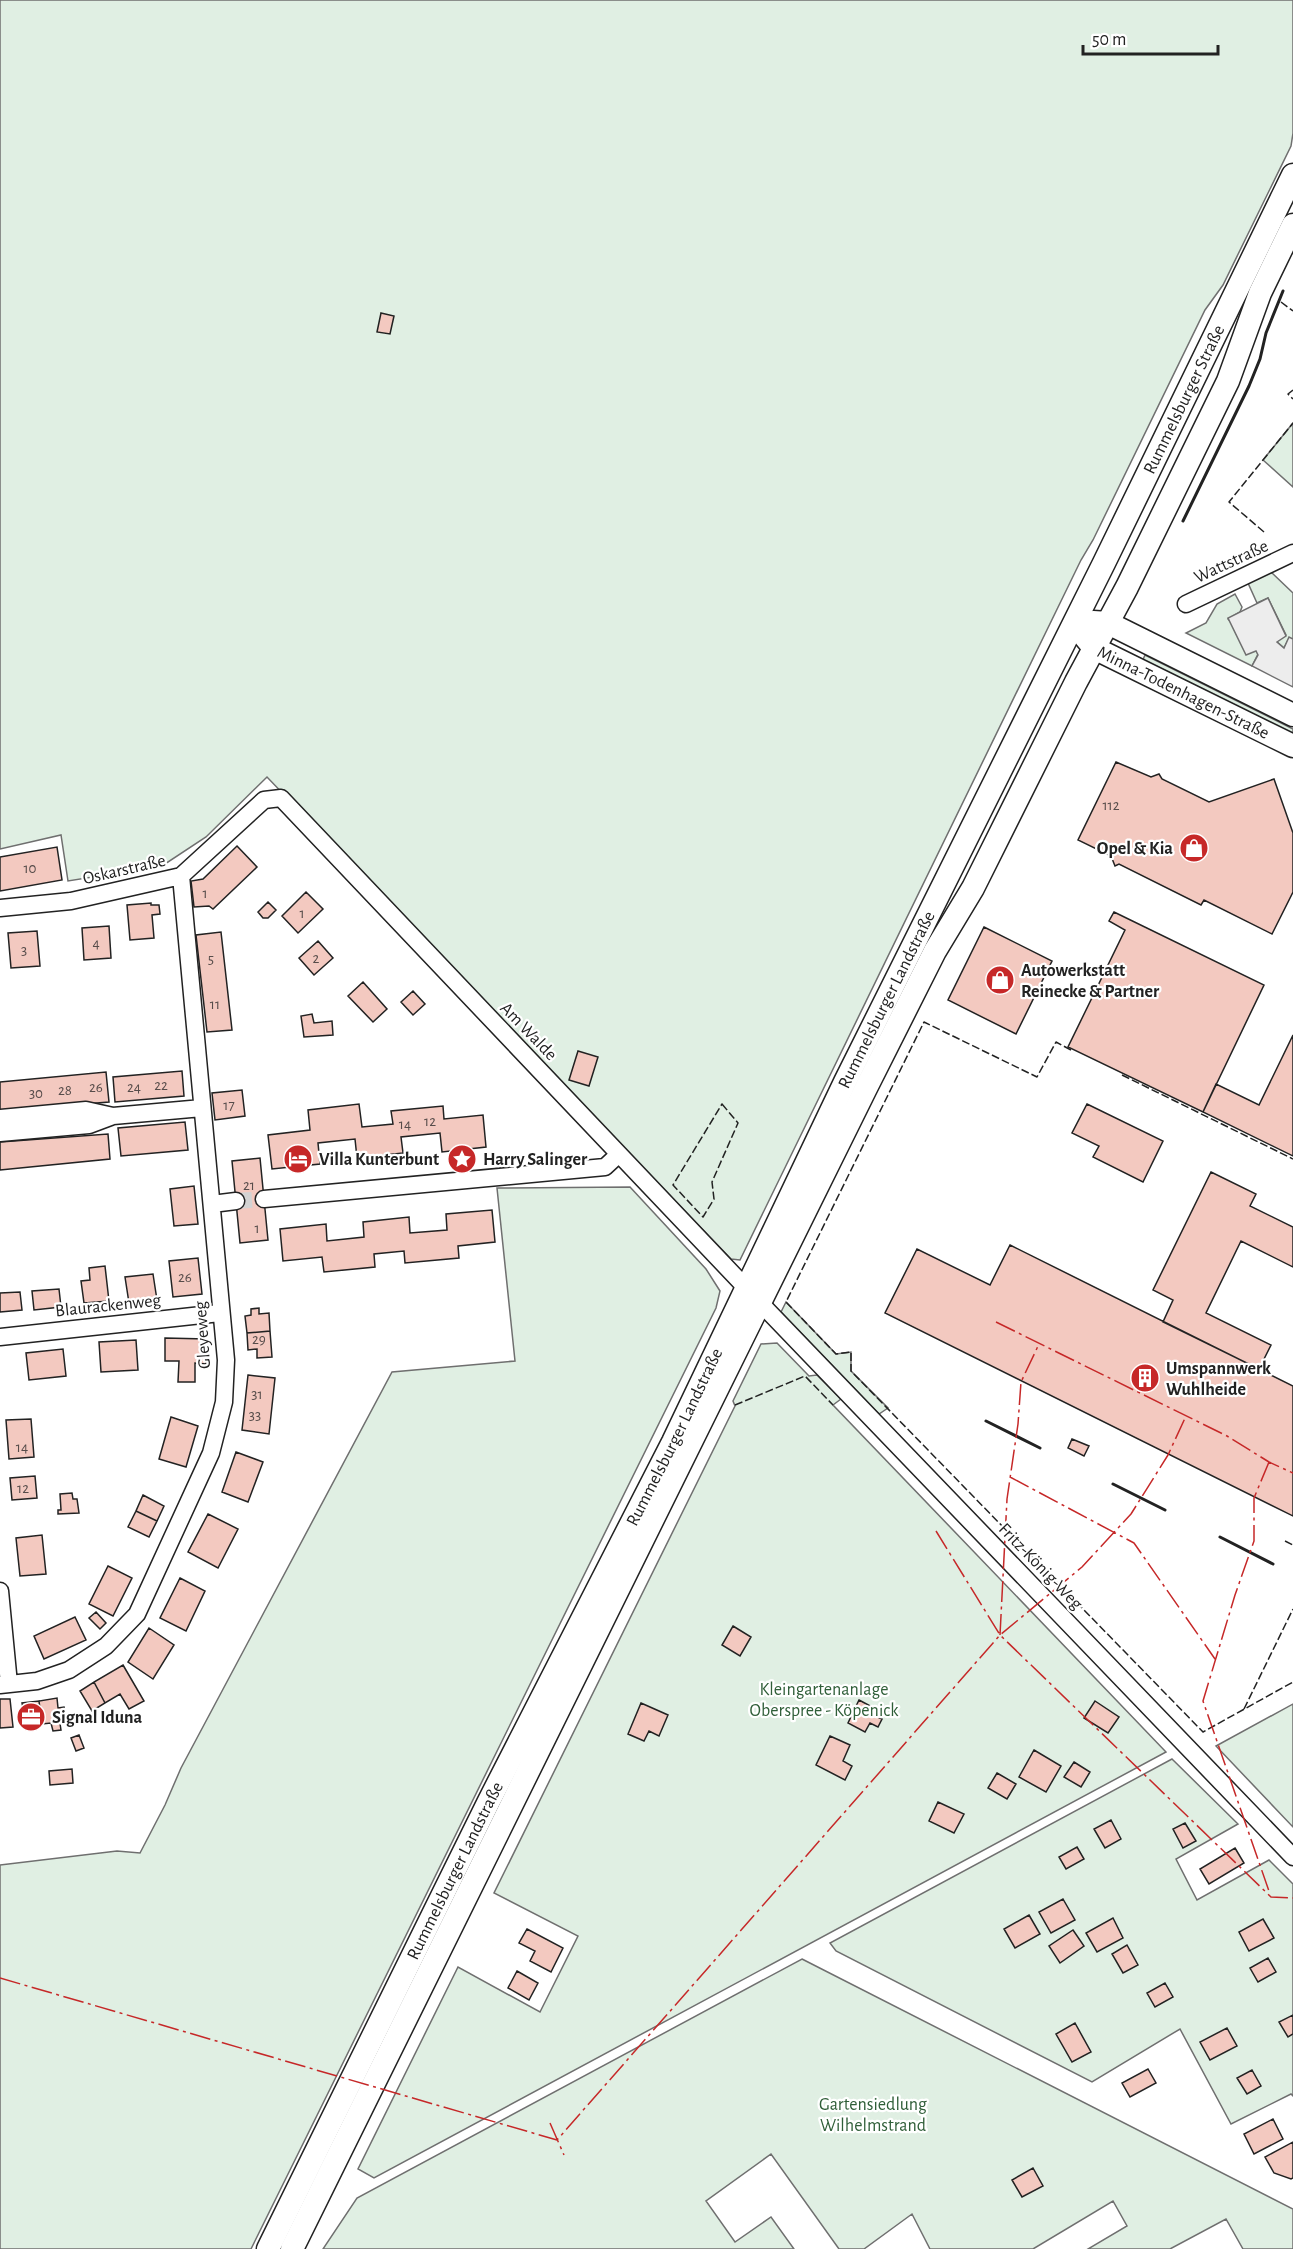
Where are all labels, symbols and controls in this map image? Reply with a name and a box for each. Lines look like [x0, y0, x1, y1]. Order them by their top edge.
scale bar [1083, 18, 1218, 56]
text: 50 m [1092, 31, 1126, 49]
street label: Rummelsburger Straße [1141, 322, 1228, 477]
street label: Wattstraße [1192, 537, 1271, 587]
street label: Minna-Todenhagen-Straße [1094, 643, 1272, 743]
house number: 112 [1102, 798, 1120, 813]
shop icon: Opel & Kia [1178, 832, 1210, 864]
place label: Opel & Kia [1097, 840, 1173, 858]
street label: Oskarstraße [81, 852, 167, 888]
house number: 10 [23, 861, 37, 876]
house number: 1 [202, 886, 208, 901]
house number: 1 [299, 906, 305, 921]
street label: Rummelsburger Landstraße [835, 909, 939, 1092]
house number: 4 [92, 936, 100, 951]
house number: 3 [21, 943, 27, 958]
house number: 2 [313, 951, 320, 966]
house number: 5 [208, 952, 214, 967]
place label: Autowerkstatt Reinecke & Partner [1021, 962, 1160, 1001]
shop icon: Autowerkstatt Reinecke & Partner [984, 964, 1016, 996]
house number: 11 [210, 997, 220, 1012]
street label: Am Walde [496, 999, 560, 1064]
house number: 22 [154, 1078, 168, 1093]
house number: 26 [89, 1080, 103, 1095]
house number: 24 [127, 1080, 141, 1095]
house number: 28 [58, 1083, 72, 1098]
house number: 30 [29, 1086, 43, 1101]
house number: 17 [223, 1098, 235, 1113]
house number: 12 [424, 1114, 436, 1129]
house number: 14 [399, 1117, 411, 1132]
hotel icon: Villa Kunterbunt [282, 1143, 314, 1175]
place icon: Harry Salinger [446, 1143, 478, 1175]
place label: Villa Kunterbunt [319, 1151, 439, 1169]
place label: Harry Salinger [483, 1151, 588, 1169]
house number: 21 [243, 1178, 255, 1193]
house number: 1 [254, 1221, 260, 1236]
house number: 26 [178, 1270, 192, 1285]
street label: Blaurackenweg [54, 1291, 162, 1320]
street label: Gleyeweg [192, 1300, 214, 1369]
house number: 29 [252, 1332, 266, 1347]
street label: Rummelsburger Landstraße [624, 1346, 726, 1529]
place label: Umspannwerk Wuhlheide [1166, 1360, 1271, 1399]
building icon: Umspannwerk Wuhlheide [1129, 1362, 1161, 1394]
house number: 31 [251, 1387, 263, 1402]
house number: 33 [249, 1408, 261, 1423]
house number: 14 [16, 1440, 28, 1455]
house number: 12 [17, 1481, 29, 1496]
street label: Fritz-König-Weg [995, 1520, 1086, 1613]
park label: Kleingartenanlage Oberspree - Köpenick [750, 1681, 899, 1720]
office icon: Signal Iduna [15, 1701, 47, 1733]
place label: Signal Iduna [52, 1709, 143, 1727]
street label: Rummelsburger Landstraße [404, 1779, 507, 1963]
park label: Gartensiedlung Wilhelmstrand [819, 2096, 927, 2135]

